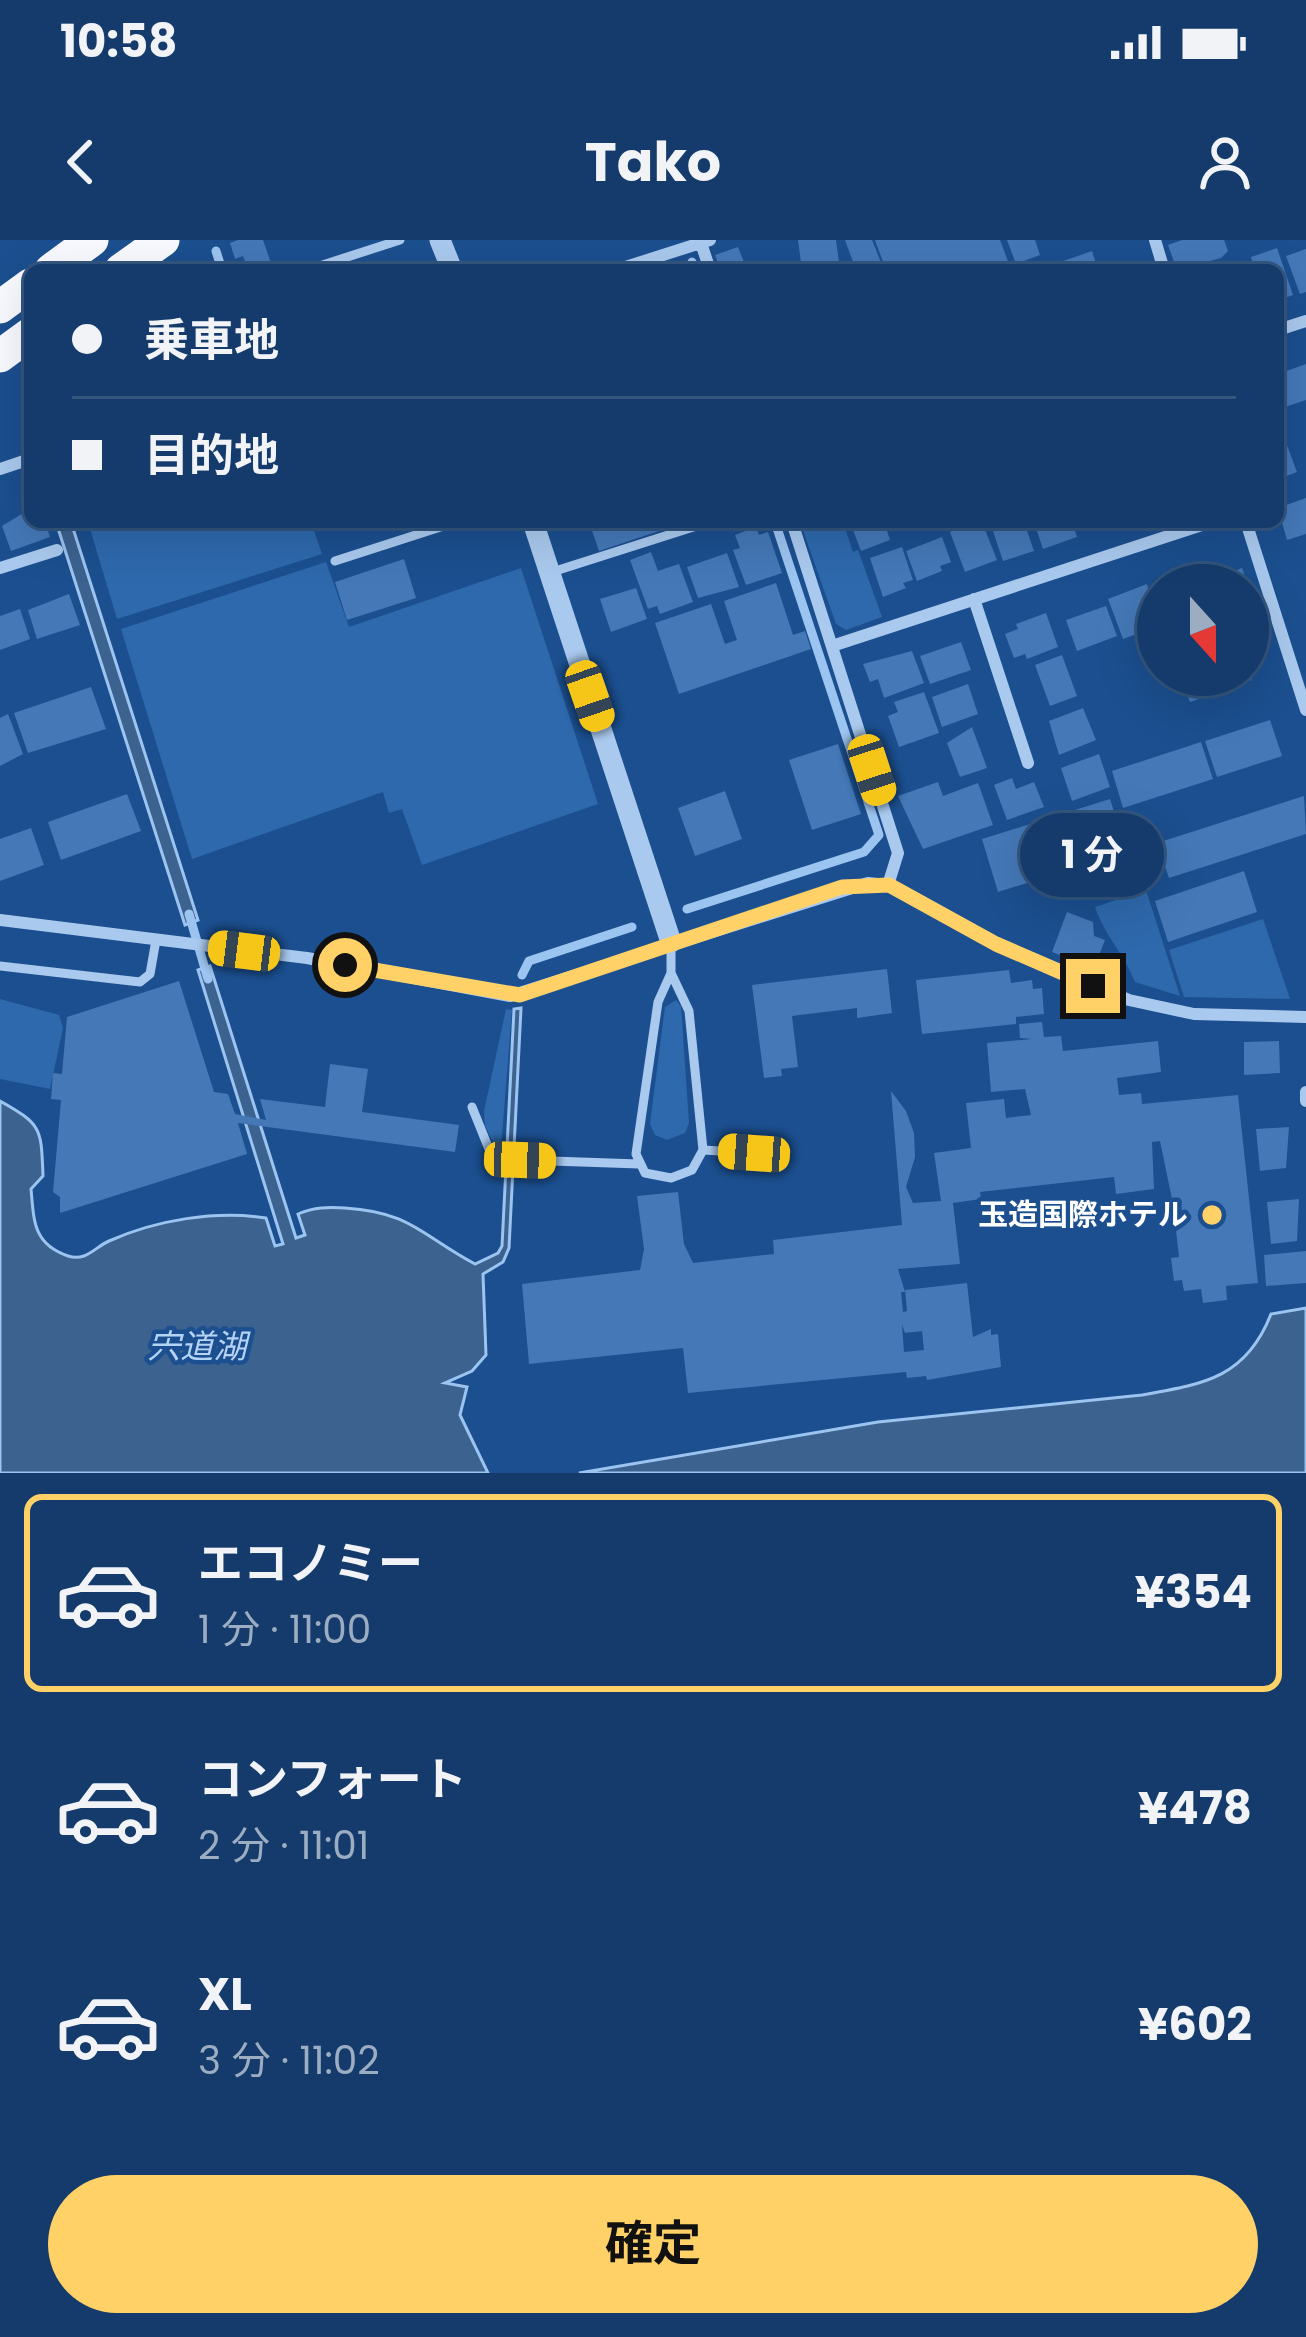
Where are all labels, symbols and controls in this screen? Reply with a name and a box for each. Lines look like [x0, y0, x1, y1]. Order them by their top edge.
text: 10:58 [60, 10, 177, 73]
text: Tako [585, 124, 721, 200]
icon: back [48, 129, 114, 195]
icon: person [1192, 129, 1258, 195]
text: 乗車地 [144, 309, 279, 372]
text: 目的地 [144, 424, 279, 487]
north arrow [1137, 564, 1269, 696]
map controls [1137, 564, 1269, 696]
car [561, 656, 619, 736]
car [844, 730, 900, 810]
callout: 1 分 [1021, 812, 1165, 896]
text: 1 分 [1061, 827, 1123, 882]
car [206, 929, 282, 973]
route start [318, 938, 372, 992]
route end [1066, 959, 1120, 1013]
car [717, 1133, 791, 1173]
car [483, 1141, 557, 1179]
place label: 玉造国際ホテル [978, 1193, 1188, 1236]
marker: 玉造国際ホテル [1199, 1202, 1225, 1228]
water label: 宍道湖 [148, 1323, 252, 1370]
text: エコノミー [198, 1532, 423, 1595]
icon: car [54, 1539, 162, 1647]
text: ¥354 [1135, 1561, 1252, 1624]
text: 1 分 · 11:00 [198, 1602, 371, 1657]
text: コンフォート [198, 1748, 467, 1811]
icon: car [54, 1755, 162, 1863]
text: ¥478 [1138, 1777, 1252, 1840]
text: 2 分 · 11:01 [198, 1818, 369, 1873]
text: XL [198, 1963, 252, 2026]
icon: car [54, 1971, 162, 2079]
text: ¥602 [1138, 1993, 1252, 2056]
text: 3 分 · 11:02 [198, 2033, 380, 2088]
button: 確定 [48, 2175, 1258, 2313]

